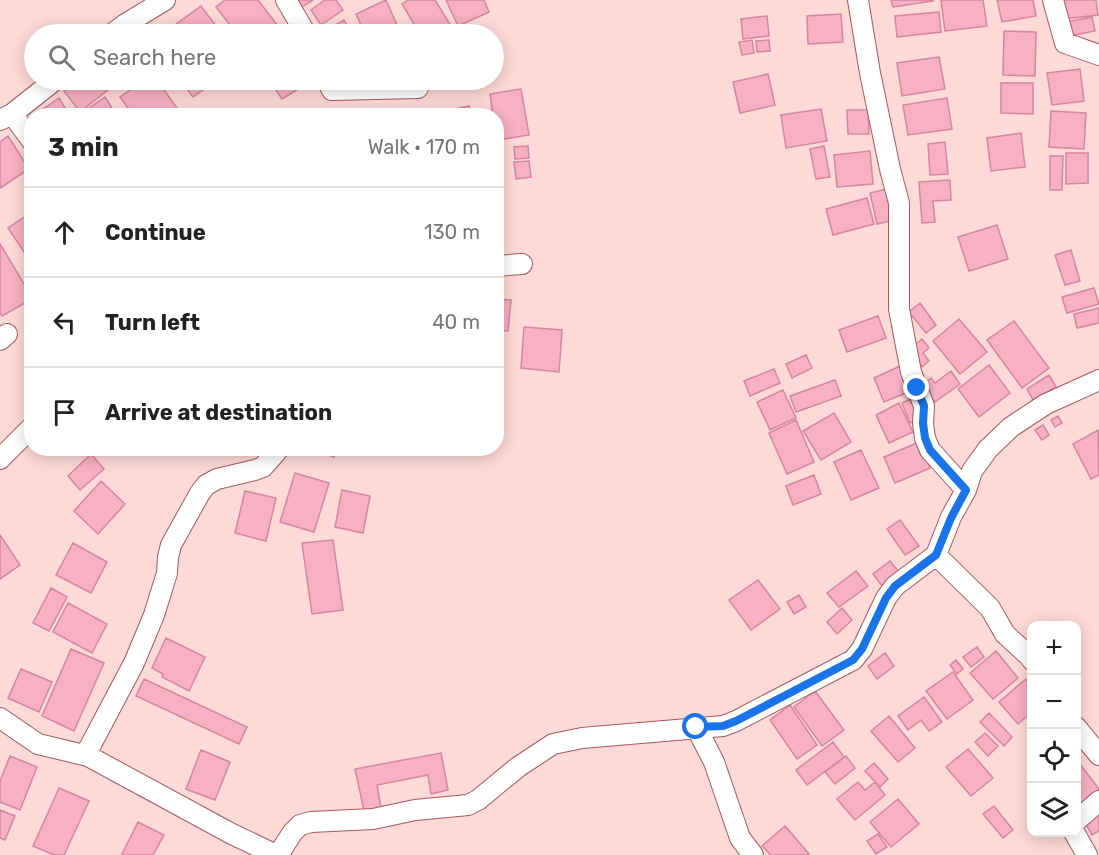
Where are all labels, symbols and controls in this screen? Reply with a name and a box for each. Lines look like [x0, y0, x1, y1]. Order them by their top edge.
search box [24, 24, 504, 90]
icon: search [45, 41, 78, 74]
text: Search here [93, 44, 216, 71]
text: 3 min [48, 132, 119, 163]
text: Walk · 170 m [368, 135, 480, 159]
icon: ahead [48, 216, 81, 249]
text: Continue [105, 219, 206, 246]
text: 130 m [424, 220, 480, 244]
icon: left [48, 306, 81, 339]
text: Turn left [105, 309, 200, 336]
text: 40 m [432, 310, 480, 334]
route end [903, 374, 929, 400]
icon: arrive [48, 396, 81, 429]
text: Arrive at destination [105, 399, 332, 426]
map controls [1027, 621, 1081, 837]
button: + [1027, 621, 1081, 675]
button: − [1027, 675, 1081, 729]
route start [682, 713, 708, 739]
button: locate [1027, 729, 1081, 783]
button: layers [1027, 783, 1081, 837]

